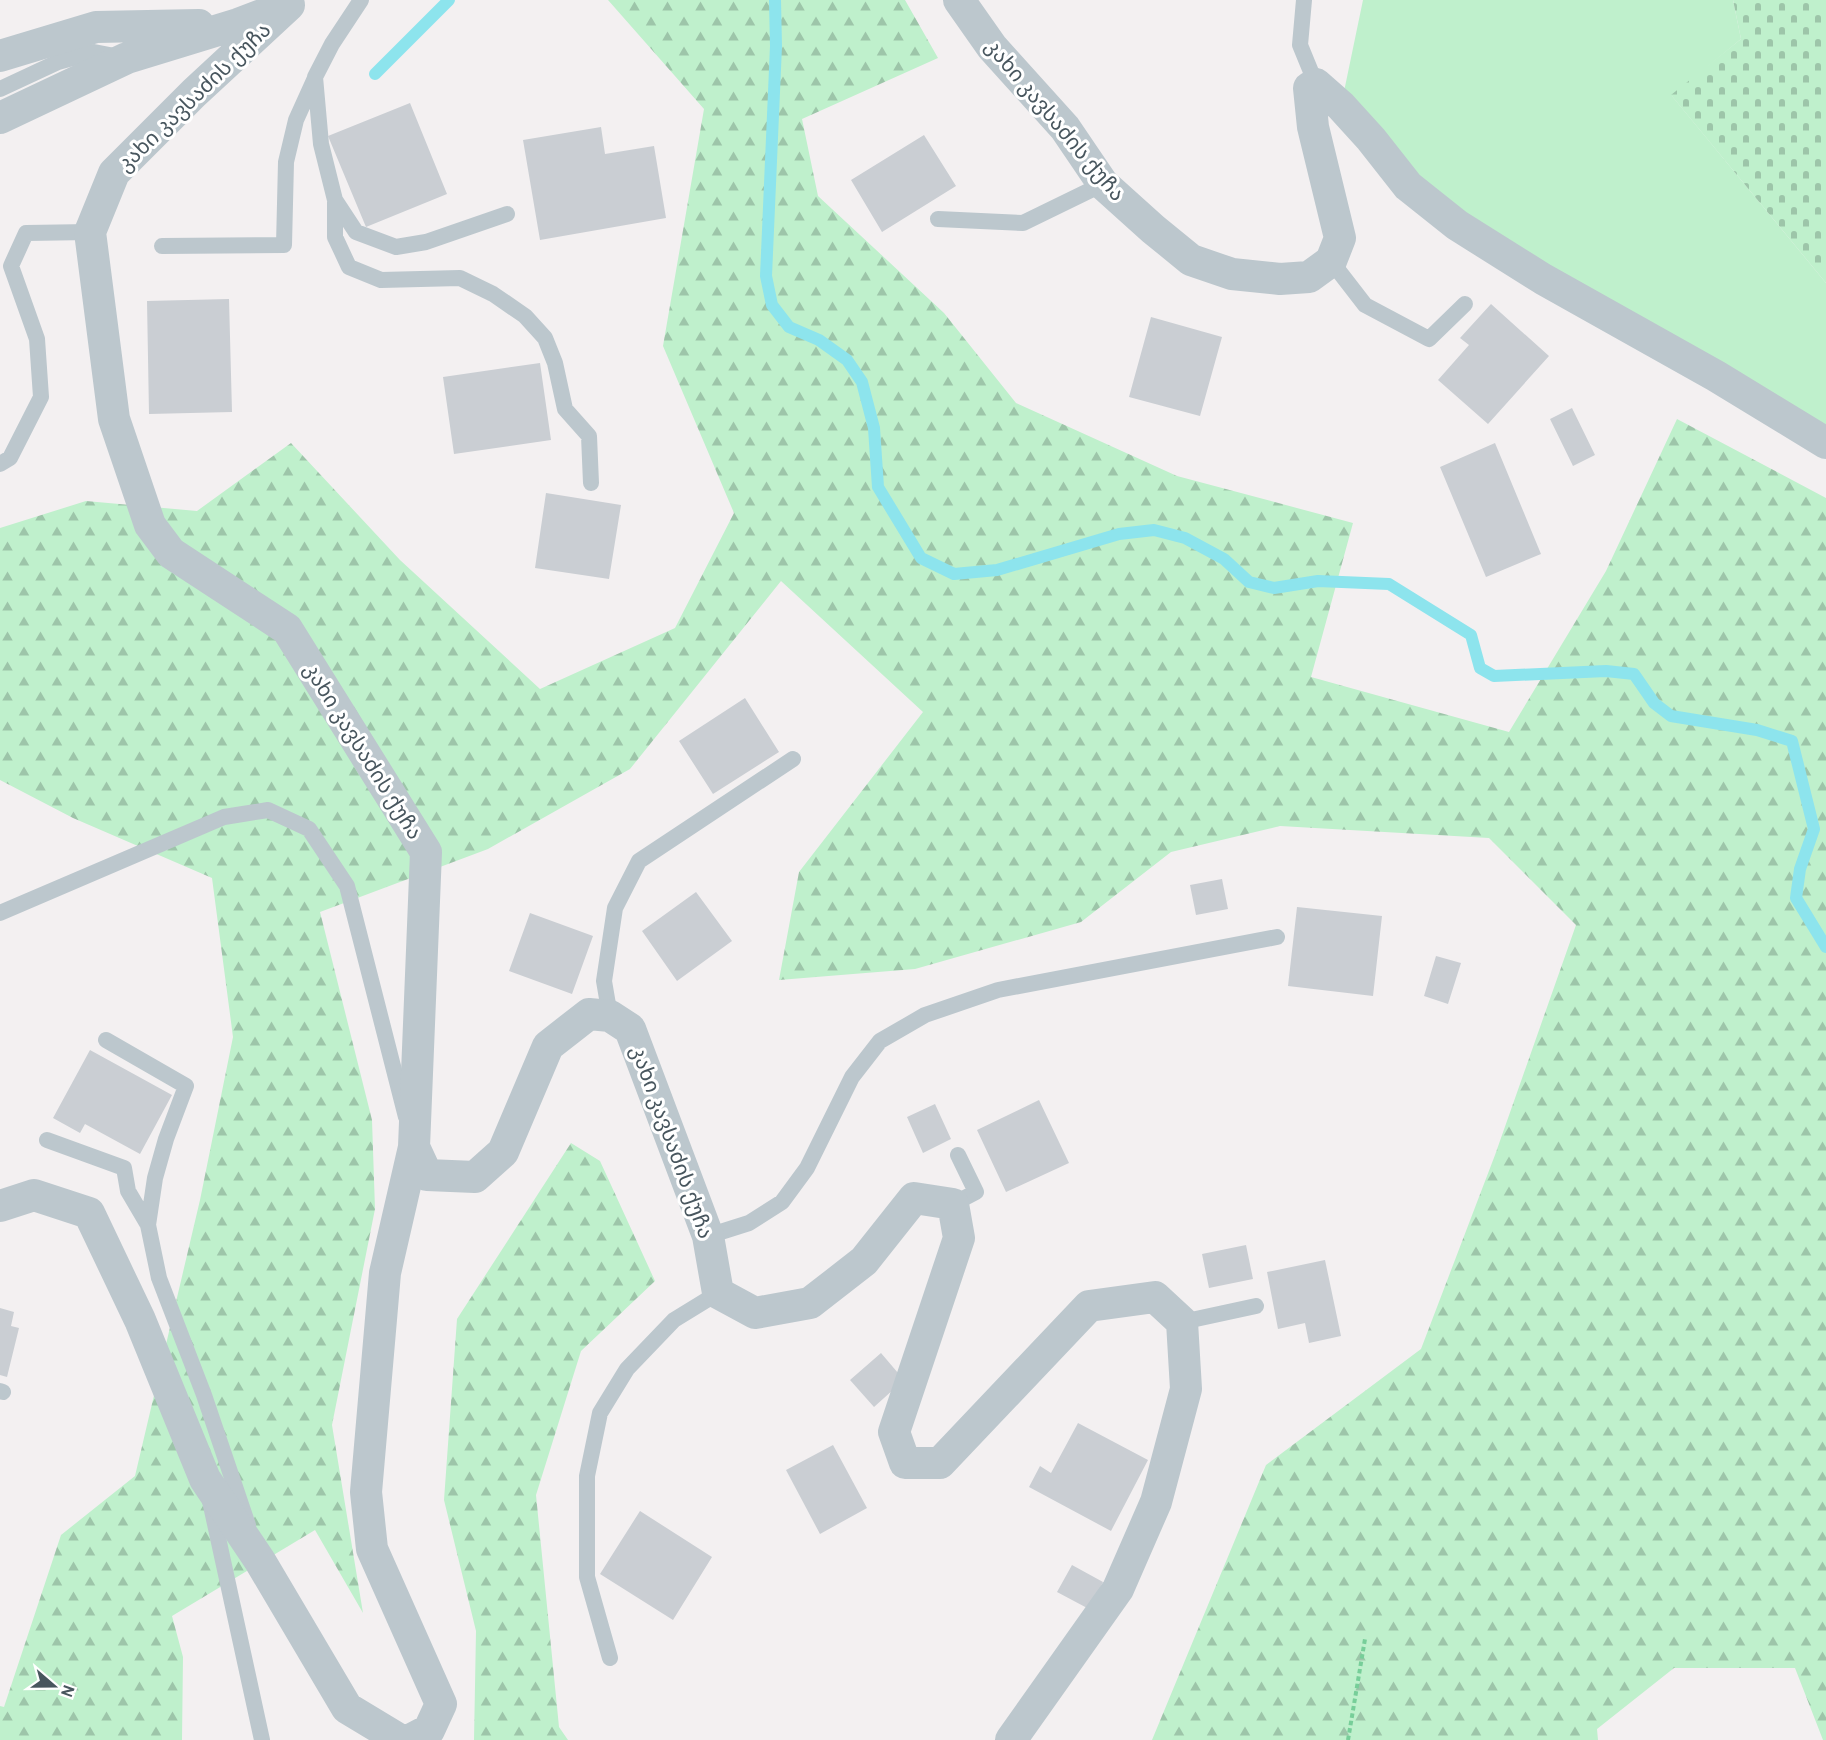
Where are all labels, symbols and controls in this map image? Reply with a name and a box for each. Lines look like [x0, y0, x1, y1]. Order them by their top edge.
street label: კახი კავსაძის ქუჩა [112, 18, 278, 178]
street label: კახი კავსაძის ქუჩა [978, 34, 1130, 208]
street label: კახი კავსაძის ქუჩა [296, 658, 427, 845]
street label: კახი კავსაძის ქუჩა [623, 1042, 718, 1243]
north arrow [24, 1656, 84, 1716]
text: N [55, 1682, 78, 1699]

